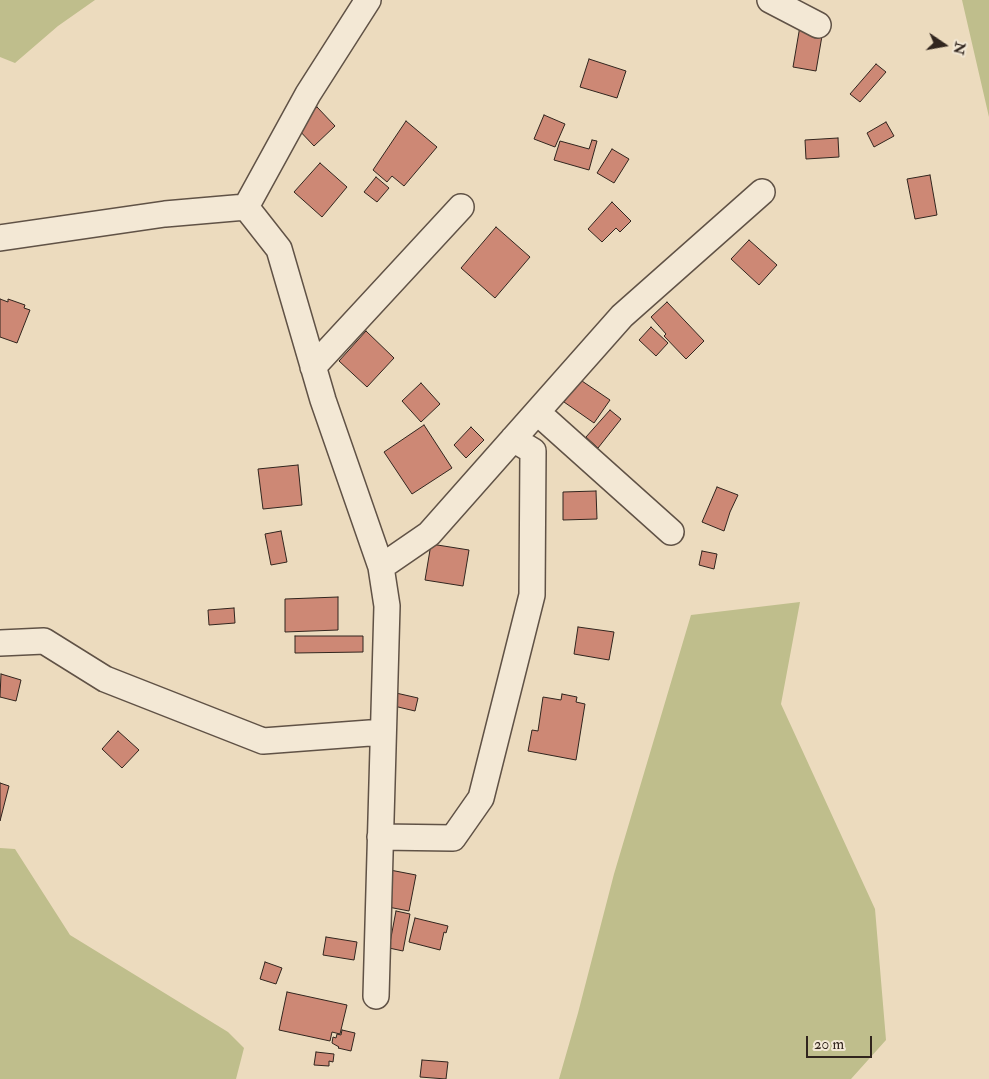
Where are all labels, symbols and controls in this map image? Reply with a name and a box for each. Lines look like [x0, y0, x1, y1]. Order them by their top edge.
north arrow [919, 20, 969, 70]
text: N [950, 40, 969, 56]
scale bar [809, 1026, 875, 1058]
text: 20 m [814, 1035, 844, 1054]

